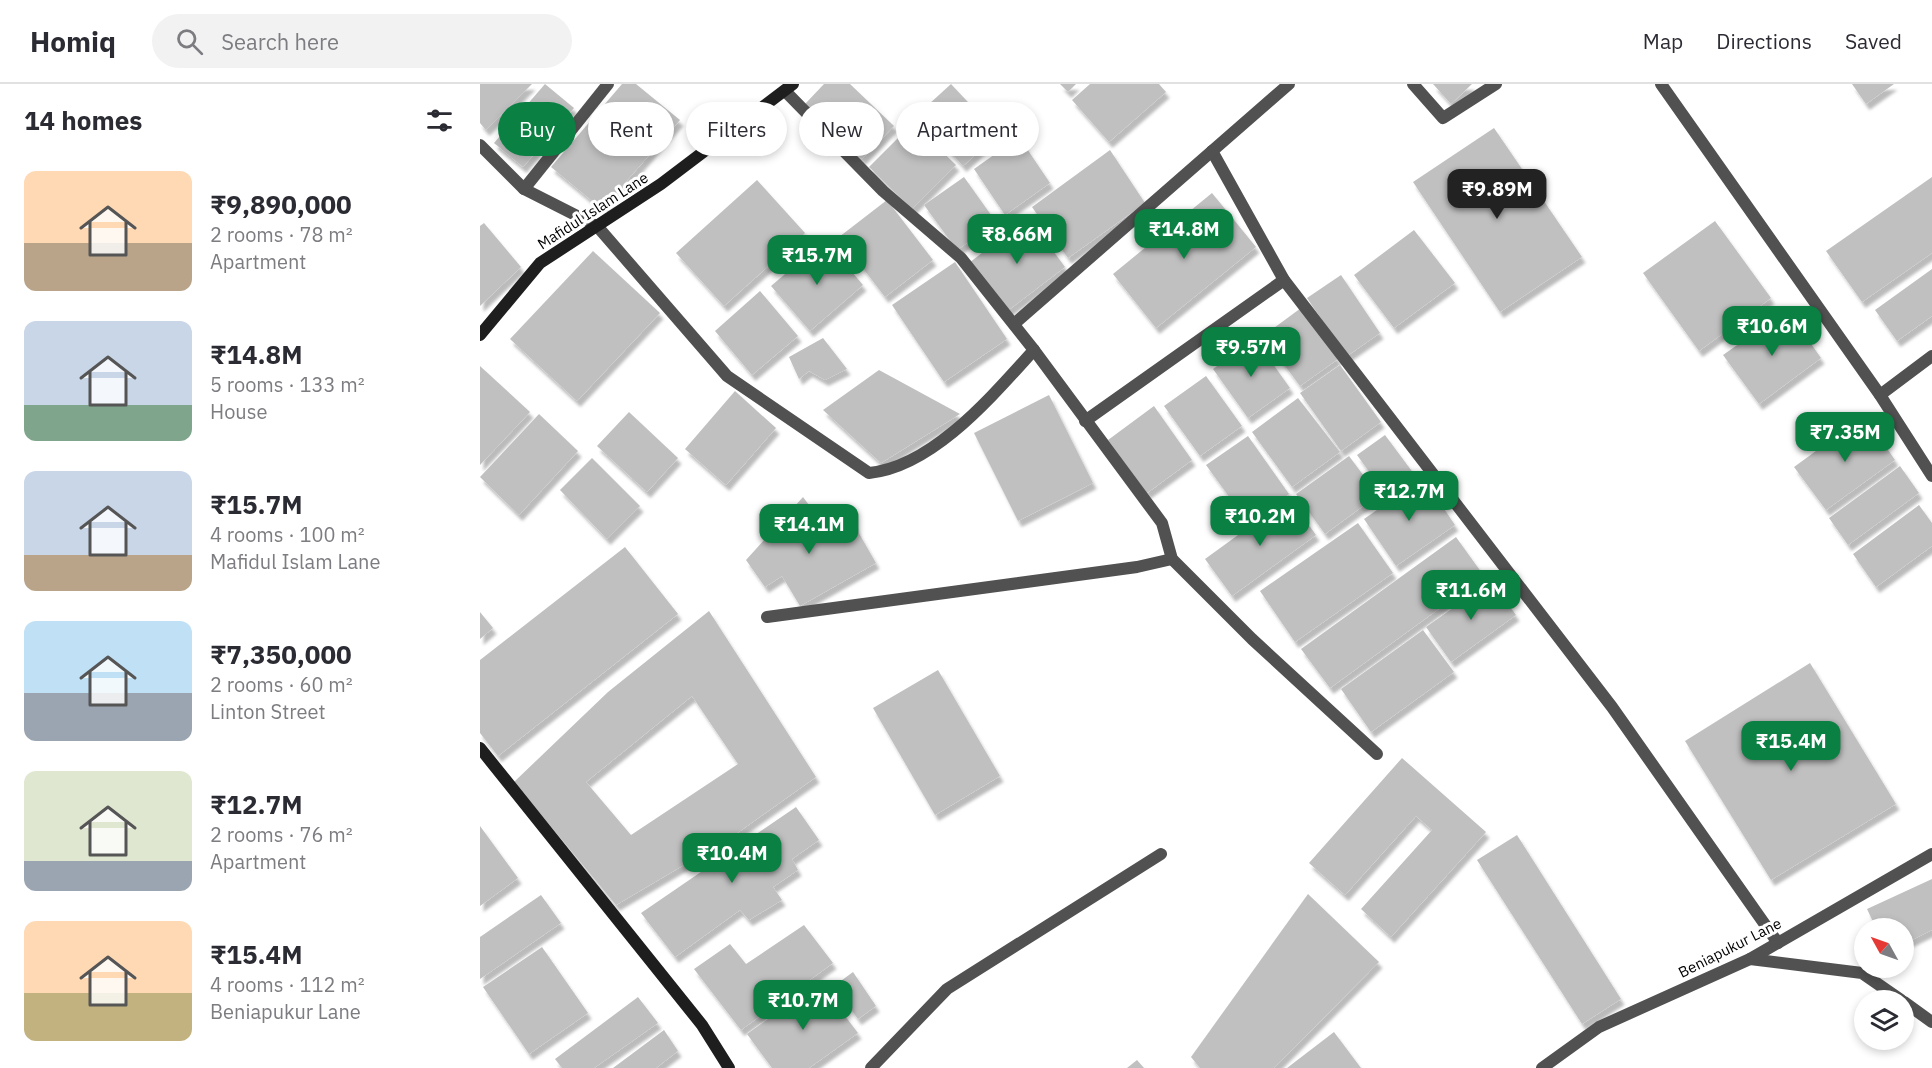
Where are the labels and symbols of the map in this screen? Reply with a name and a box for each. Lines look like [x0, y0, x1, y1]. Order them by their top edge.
street label: Mafidul Islam Lane [534, 168, 652, 253]
pin: ₹9.89M [1448, 169, 1546, 220]
pin: ₹14.8M [1135, 209, 1233, 260]
pin: ₹8.66M [968, 214, 1066, 265]
pin: ₹15.7M [768, 235, 866, 286]
pin: ₹10.6M [1723, 306, 1821, 357]
pin: ₹9.57M [1202, 327, 1300, 378]
pin: ₹7.35M [1796, 412, 1894, 463]
pin: ₹12.7M [1360, 471, 1458, 522]
pin: ₹10.2M [1211, 496, 1309, 547]
pin: ₹14.1M [760, 504, 858, 555]
pin: ₹11.6M [1422, 570, 1520, 621]
pin: ₹15.4M [1742, 721, 1840, 772]
pin: ₹10.4M [683, 833, 781, 884]
street label: Beniapukur Lane [1675, 913, 1784, 982]
north arrow [1854, 918, 1914, 978]
pin: ₹10.7M [754, 980, 852, 1031]

